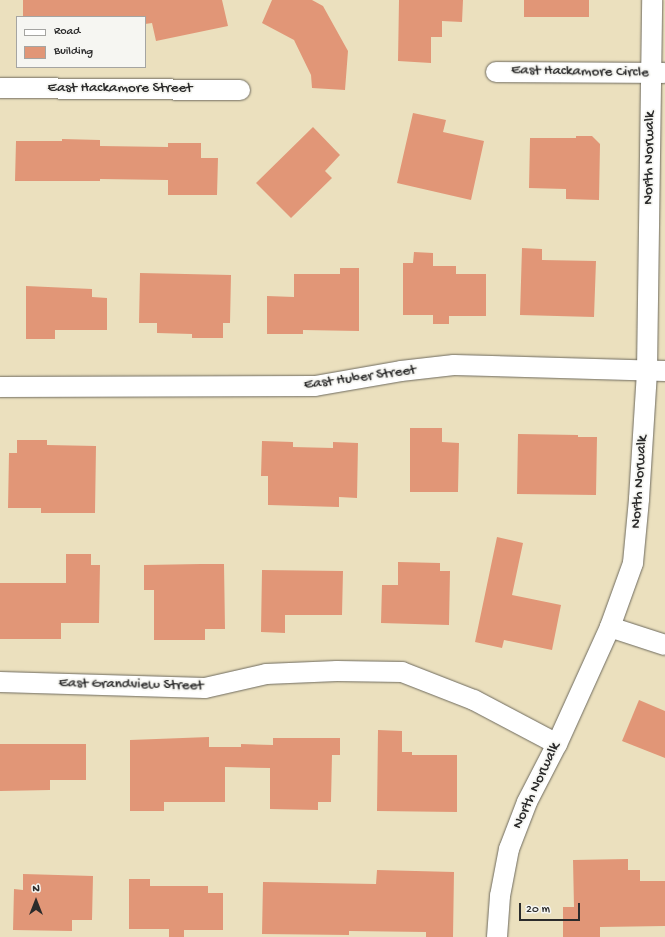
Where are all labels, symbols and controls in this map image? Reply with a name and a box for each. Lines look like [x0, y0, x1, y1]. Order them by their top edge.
legend [16, 16, 146, 68]
text: Road [54, 25, 80, 39]
text: Building [54, 45, 93, 59]
street label: East Hackamore Circle [511, 62, 649, 82]
street label: East Hackamore Street [48, 80, 192, 98]
street label: North Norwalk [640, 111, 660, 205]
street label: East Huber Street [303, 361, 417, 395]
street label: North Norwalk [628, 435, 652, 529]
street label: East Grandview Street [59, 675, 203, 695]
street label: North Norwalk [509, 740, 565, 832]
north arrow [16, 881, 56, 921]
text: N [32, 883, 40, 895]
scale bar [521, 895, 582, 921]
text: 20 m [526, 903, 550, 917]

